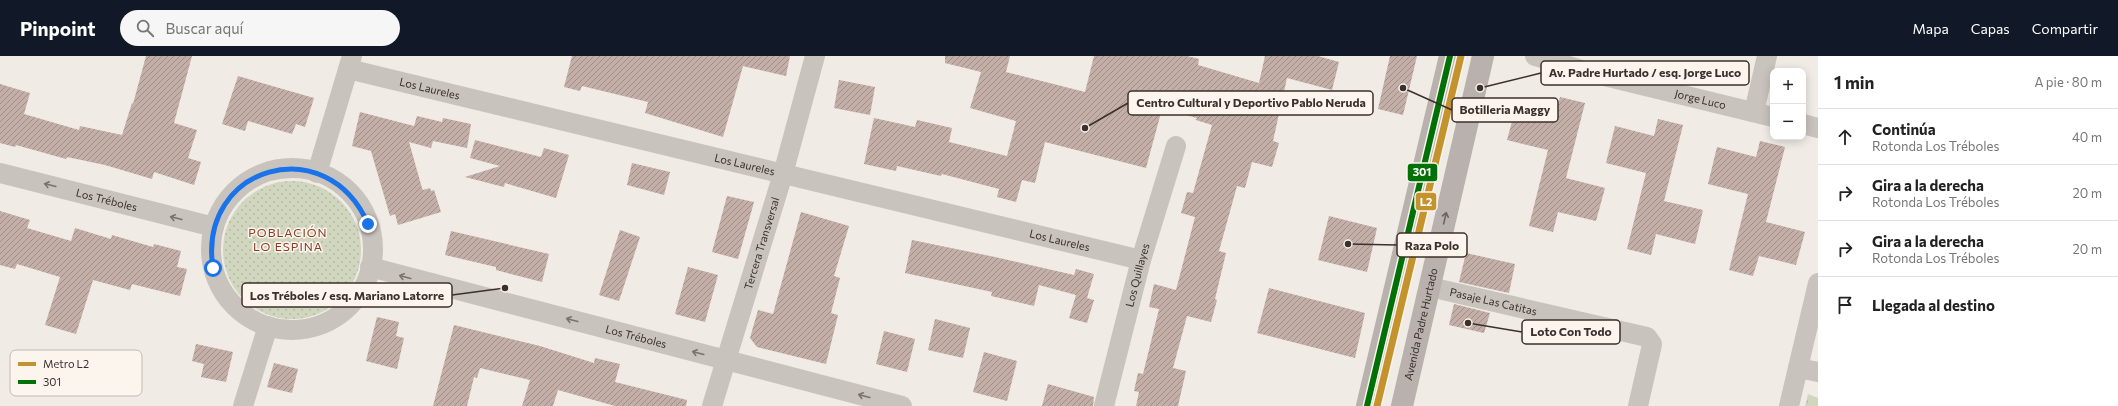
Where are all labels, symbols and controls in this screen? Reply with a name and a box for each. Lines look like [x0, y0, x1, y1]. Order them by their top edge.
search box [120, 10, 400, 46]
text: Pinpoint [20, 17, 96, 40]
icon: search [134, 17, 156, 39]
text: Buscar aquí [166, 19, 243, 37]
text: Mapa [1913, 20, 1949, 37]
text: Capas [1971, 20, 2010, 37]
text: Compartir [2032, 20, 2098, 37]
callout: Av. Padre Hurtado / esq. Jorge Luco [1541, 61, 1749, 85]
text: Av. Padre Hurtado / esq. Jorge Luco [1549, 65, 1741, 80]
map controls [1770, 68, 1806, 140]
button: + [1770, 68, 1806, 104]
text: 1 min [1834, 72, 1874, 93]
text: A pie · 80 m [2034, 74, 2102, 90]
street label: Los Laureles [398, 75, 461, 102]
street label: Jorge Luco [1673, 86, 1728, 111]
callout: Centro Cultural y Deportivo Pablo Neruda [1128, 91, 1373, 115]
text: Centro Cultural y Deportivo Pablo Neruda [1136, 95, 1366, 109]
callout: Botilleria Maggy [1452, 98, 1558, 122]
text: Botilleria Maggy [1460, 102, 1551, 116]
button: − [1770, 104, 1806, 140]
text: Continúa [1872, 120, 1936, 138]
icon: ahead [1834, 126, 1856, 148]
text: 40 m [2072, 129, 2102, 145]
text: Rotonda Los Tréboles [1872, 138, 1999, 154]
street label: Los Laureles [713, 150, 776, 178]
line badge: 301 [1407, 163, 1438, 182]
text: 301 [1413, 165, 1431, 178]
text: Gira a la derecha [1872, 176, 1984, 194]
one-way arrow [44, 181, 57, 189]
icon: right [1834, 182, 1856, 204]
street label: Los Tréboles [75, 185, 139, 213]
text: 20 m [2073, 185, 2102, 201]
line badge: L2 [1415, 192, 1437, 211]
text: Rotonda Los Tréboles [1872, 194, 1999, 210]
street label: Tercera Transversal [741, 195, 782, 291]
text: L2 [1420, 195, 1432, 208]
one-way arrow [1442, 212, 1450, 225]
one-way arrow [170, 213, 183, 221]
route end [359, 215, 377, 233]
district label: POBLACIÓN LO ESPINA [248, 225, 328, 253]
street label: Los Laureles [1028, 226, 1091, 253]
text: Gira a la derecha [1872, 232, 1984, 250]
callout: Raza Polo [1397, 233, 1467, 257]
text: Raza Polo [1405, 238, 1459, 252]
icon: right [1834, 238, 1856, 260]
text: 20 m [2073, 241, 2102, 257]
street label: Los Quillayes [1122, 242, 1152, 308]
text: Rotonda Los Tréboles [1872, 250, 1999, 266]
route start [204, 259, 222, 277]
street label: Avenida Padre Hurtado [1401, 266, 1440, 382]
one-way arrow [399, 272, 412, 280]
callout: Los Tréboles / esq. Mariano Latorre [242, 283, 452, 307]
street label: Pasaje Las Catitas [1448, 285, 1538, 317]
text: Los Tréboles / esq. Mariano Latorre [250, 288, 444, 302]
icon: arrive [1834, 294, 1856, 316]
text: Llegada al destino [1872, 296, 1995, 314]
one-way arrow [566, 316, 579, 323]
callout: Loto Con Todo [1522, 320, 1620, 344]
street label: Los Tréboles [604, 322, 668, 350]
text: Loto Con Todo [1530, 324, 1612, 338]
one-way arrow [691, 349, 704, 356]
legend [10, 350, 142, 396]
text: Metro L2 [43, 357, 89, 370]
text: 301 [43, 375, 61, 388]
one-way arrow [858, 392, 871, 399]

